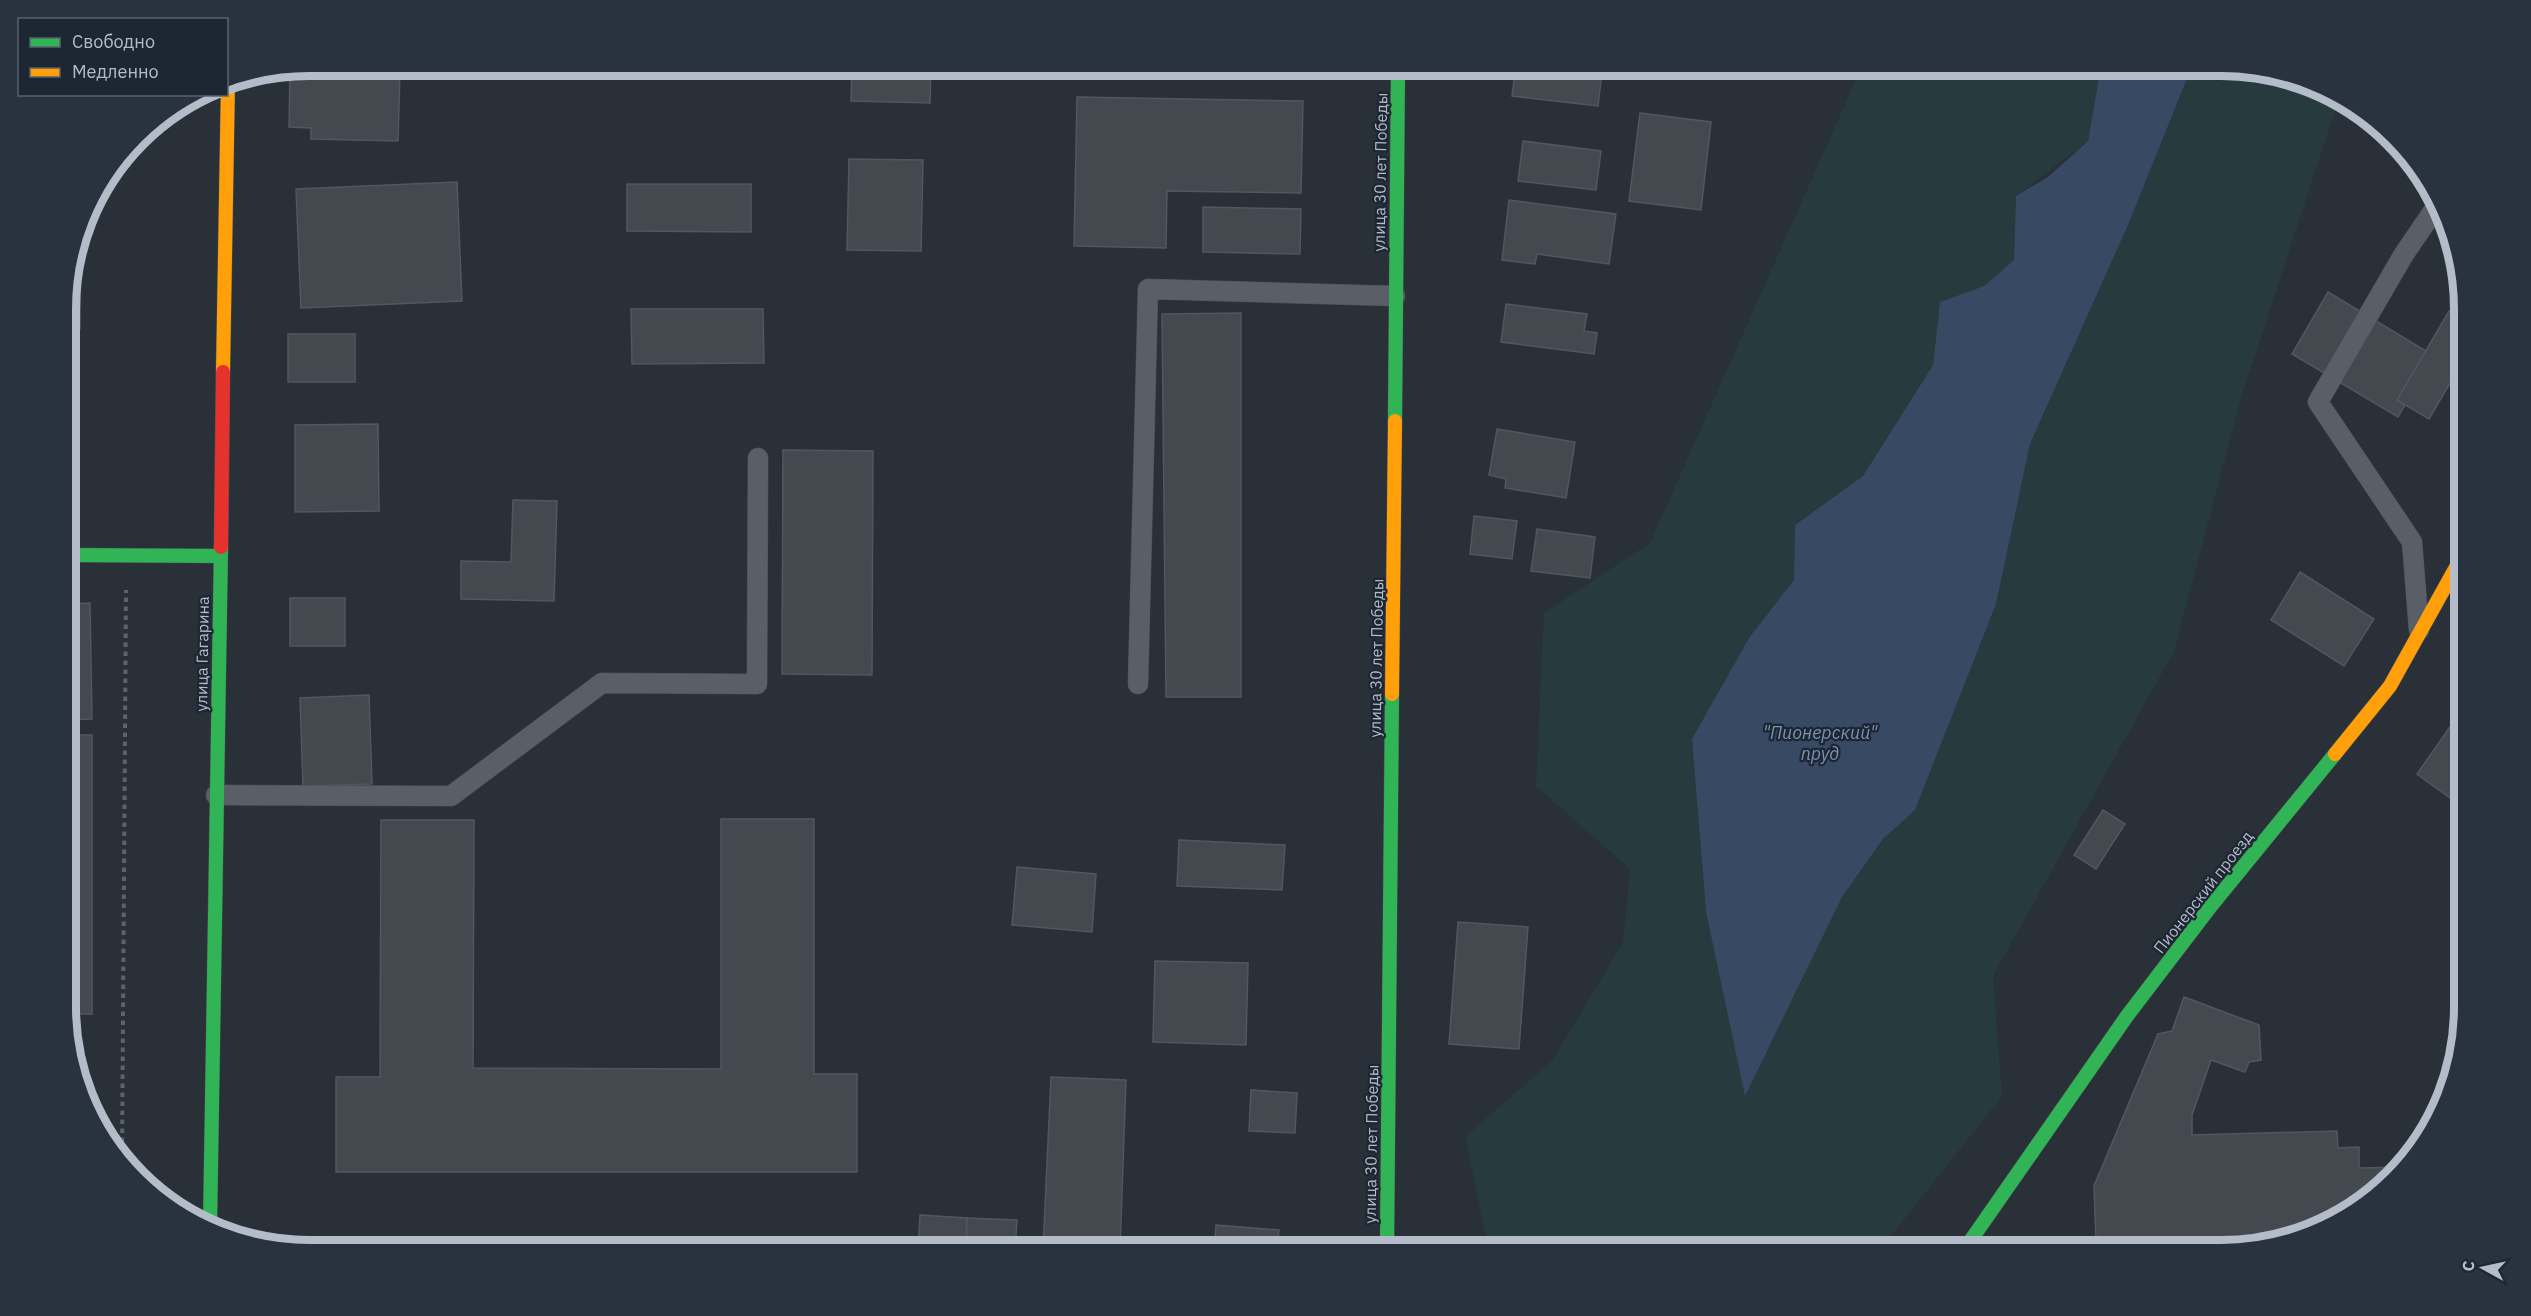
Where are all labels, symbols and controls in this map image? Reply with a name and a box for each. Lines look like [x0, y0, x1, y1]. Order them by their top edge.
legend [18, 18, 228, 96]
text: Свободно [72, 30, 155, 53]
text: Медленно [72, 60, 159, 83]
street label: улица 30 лет Победы [1369, 92, 1391, 252]
street label: улица 30 лет Победы [1365, 578, 1387, 738]
street label: улица Гагарина [191, 596, 213, 712]
water label: "Пионерский" пруд [1763, 721, 1878, 765]
street label: Пионерский проезд [2149, 826, 2257, 957]
street label: улица 30 лет Победы [1360, 1064, 1382, 1224]
north arrow [2453, 1238, 2513, 1298]
text: С [2458, 1259, 2479, 1272]

